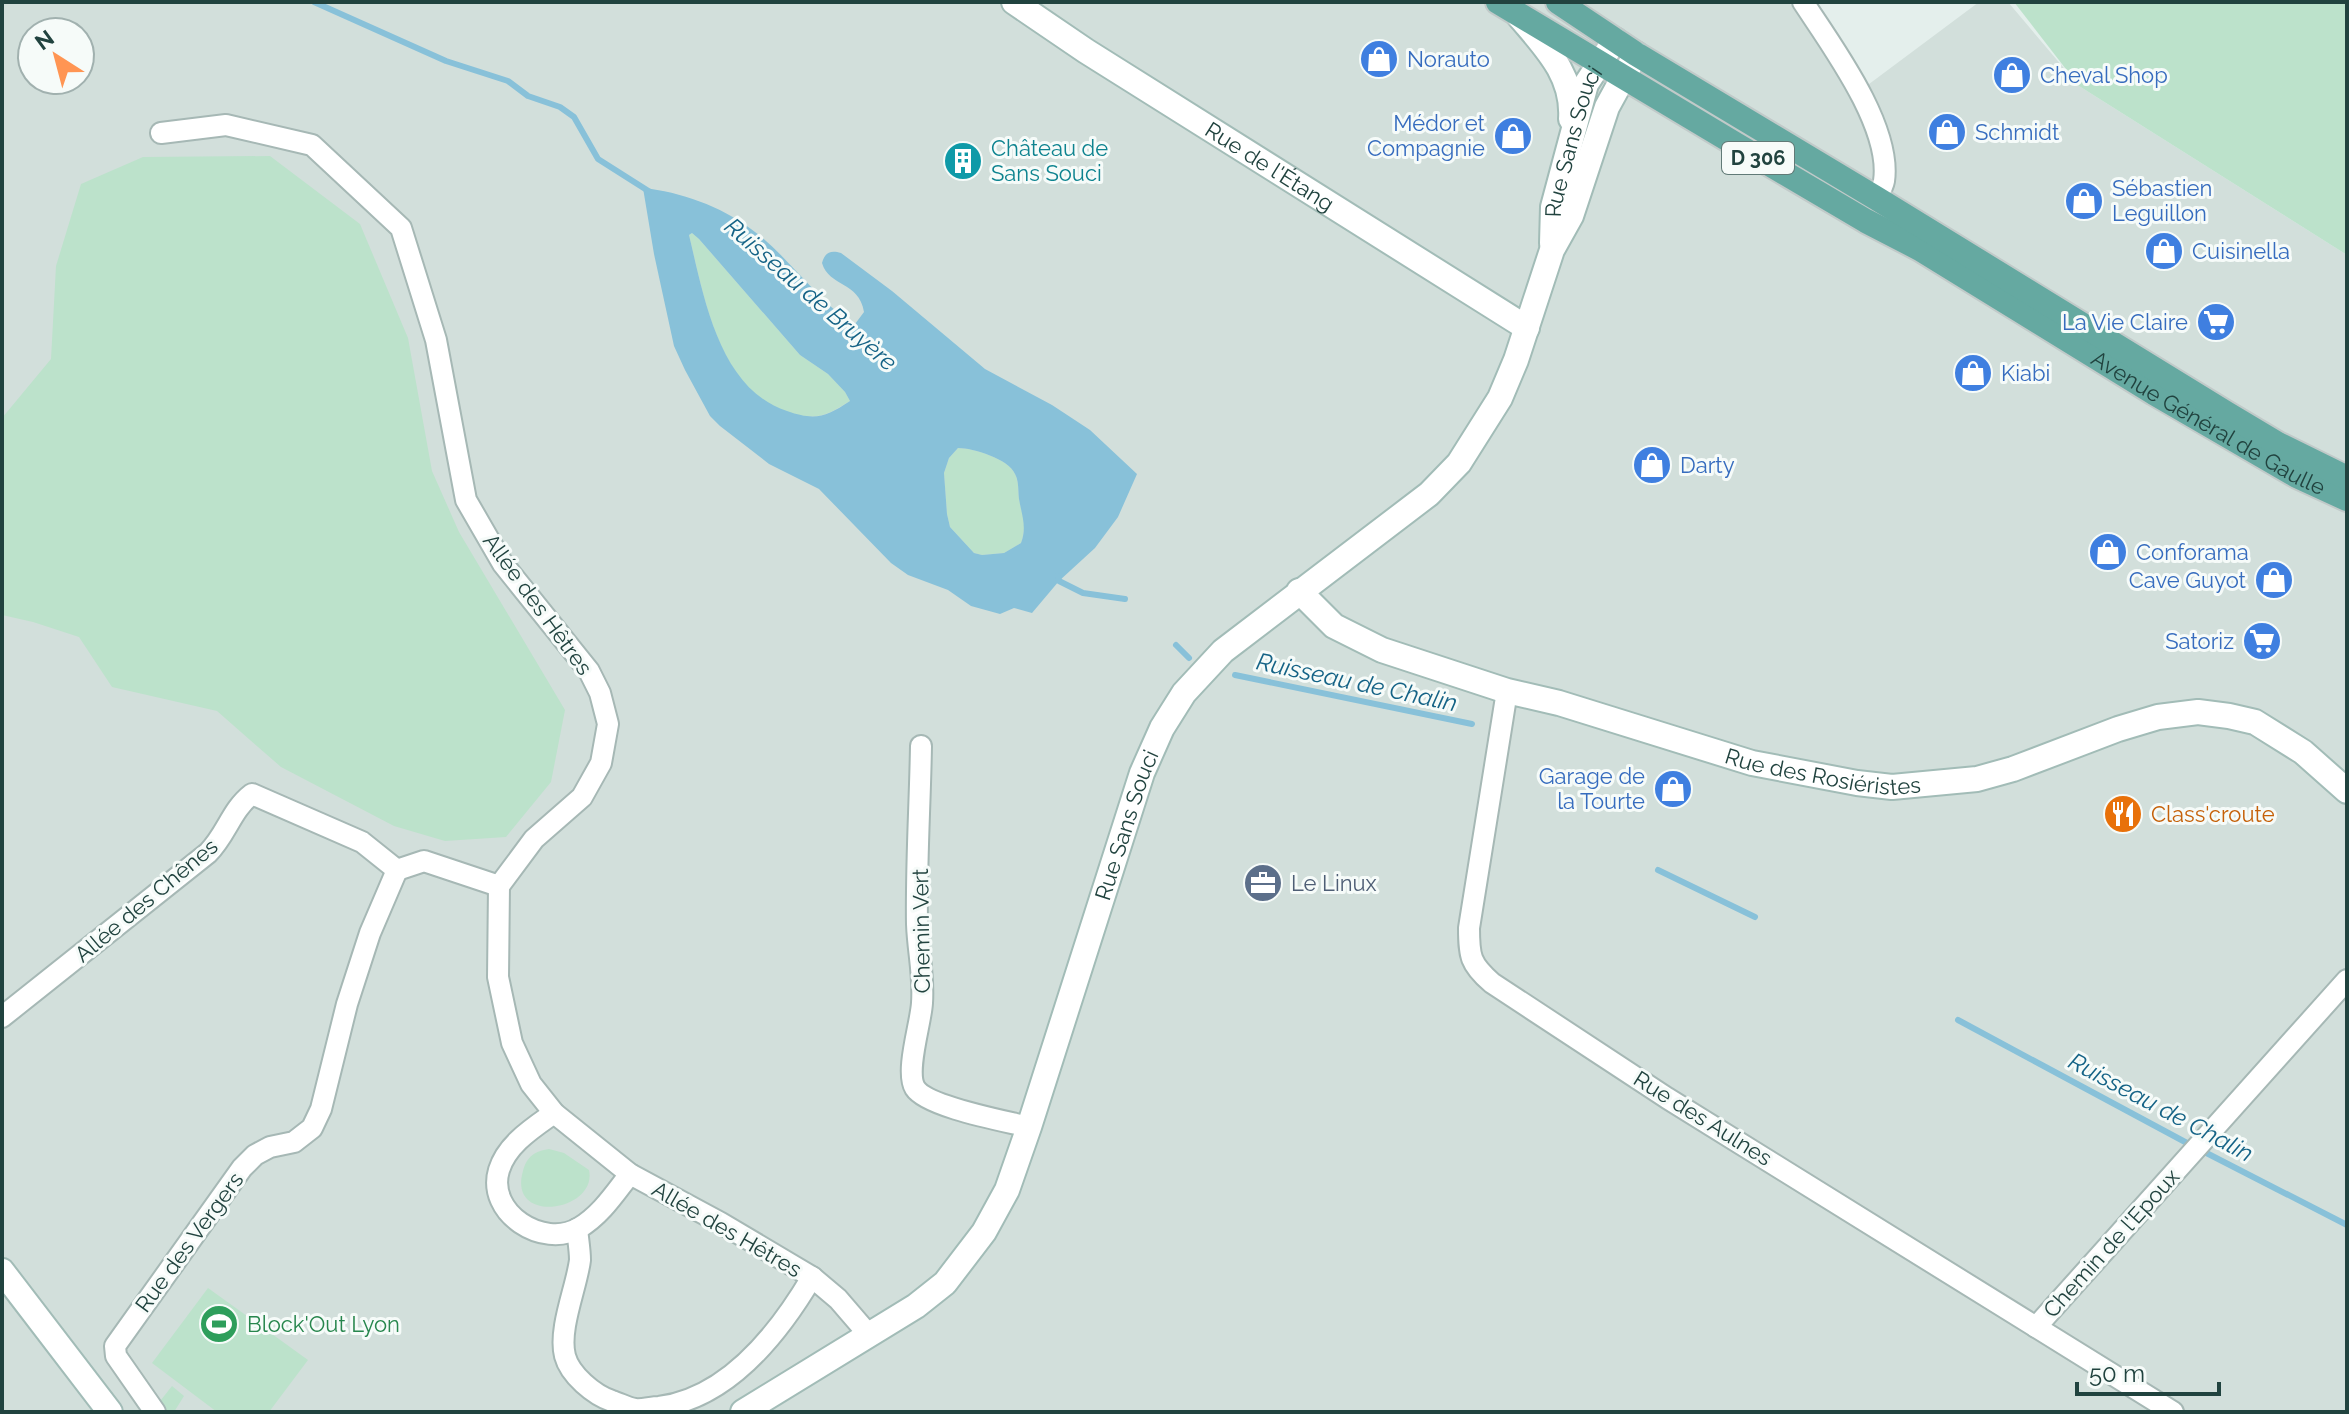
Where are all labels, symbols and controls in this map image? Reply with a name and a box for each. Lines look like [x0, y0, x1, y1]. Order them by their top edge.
north arrow [16, 16, 96, 96]
text: N [30, 24, 59, 55]
shop icon: Norauto [1358, 38, 1400, 80]
place label: Norauto [1407, 46, 1490, 72]
shop icon: Cheval Shop [1991, 54, 2033, 96]
street label: Rue Sans Souci [1540, 61, 1607, 218]
place label: Cheval Shop [2040, 62, 2168, 88]
place label: Médor et Compagnie [1367, 110, 1486, 161]
shop icon: Schmidt [1926, 111, 1968, 153]
shop icon: Médor et Compagnie [1492, 115, 1534, 157]
street label: Rue de l'Étang [1200, 116, 1339, 217]
place label: Schmidt [1975, 119, 2060, 145]
place label: Château de Sans Souci [991, 135, 1108, 186]
building icon: Château de Sans Souci [942, 140, 984, 182]
road number: D 306 [1722, 142, 1794, 174]
place label: Sébastien Leguillon [2112, 175, 2212, 226]
shop icon: Sébastien Leguillon [2063, 180, 2105, 222]
water label: Ruisseau de Bruyère [719, 211, 903, 377]
shop icon: Cuisinella [2143, 230, 2185, 272]
place label: Cuisinella [2192, 238, 2290, 264]
supermarket icon: La Vie Claire [2195, 301, 2237, 343]
place label: La Vie Claire [2062, 309, 2188, 335]
street label: Avenue Général de Gaulle [2087, 345, 2330, 500]
shop icon: Kiabi [1952, 352, 1994, 394]
place label: Kiabi [2001, 360, 2050, 386]
shop icon: Darty [1631, 444, 1673, 486]
place label: Darty [1680, 452, 1735, 478]
street label: Allée des Hêtres [478, 528, 598, 680]
shop icon: Conforama [2087, 531, 2129, 573]
place label: Conforama [2136, 539, 2249, 565]
shop icon: Cave Guyot [2253, 559, 2295, 601]
place label: Cave Guyot [2129, 567, 2247, 593]
supermarket icon: Satoriz [2241, 620, 2283, 662]
place label: Satoriz [2165, 628, 2234, 654]
water label: Ruisseau de Chalin [1254, 647, 1460, 717]
street label: Rue des Rosiéristes [1722, 742, 1922, 800]
street label: Rue Sans Souci [1089, 746, 1164, 903]
place label: Garage de la Tourte [1539, 763, 1645, 814]
shop icon: Garage de la Tourte [1652, 768, 1694, 810]
restaurant icon: Class'croute [2102, 793, 2144, 835]
place label: Class'croute [2151, 801, 2275, 827]
street label: Allée des Chênes [69, 833, 223, 967]
office icon: Le Linux [1242, 862, 1284, 904]
street label: Chemin Vert [907, 868, 935, 994]
place label: Le Linux [1291, 870, 1377, 896]
water label: Ruisseau de Chalin [2064, 1046, 2258, 1168]
street label: Rue des Aulnes [1629, 1065, 1777, 1171]
street label: Chemin de l'Epoux [2038, 1163, 2184, 1323]
street label: Rue des Vergers [130, 1167, 248, 1317]
street label: Allée des Hêtres [648, 1176, 806, 1282]
sports icon: Block'Out Lyon [198, 1303, 240, 1345]
place label: Block'Out Lyon [247, 1311, 400, 1337]
scale bar [2077, 1346, 2219, 1396]
text: 50 m [2089, 1359, 2145, 1388]

